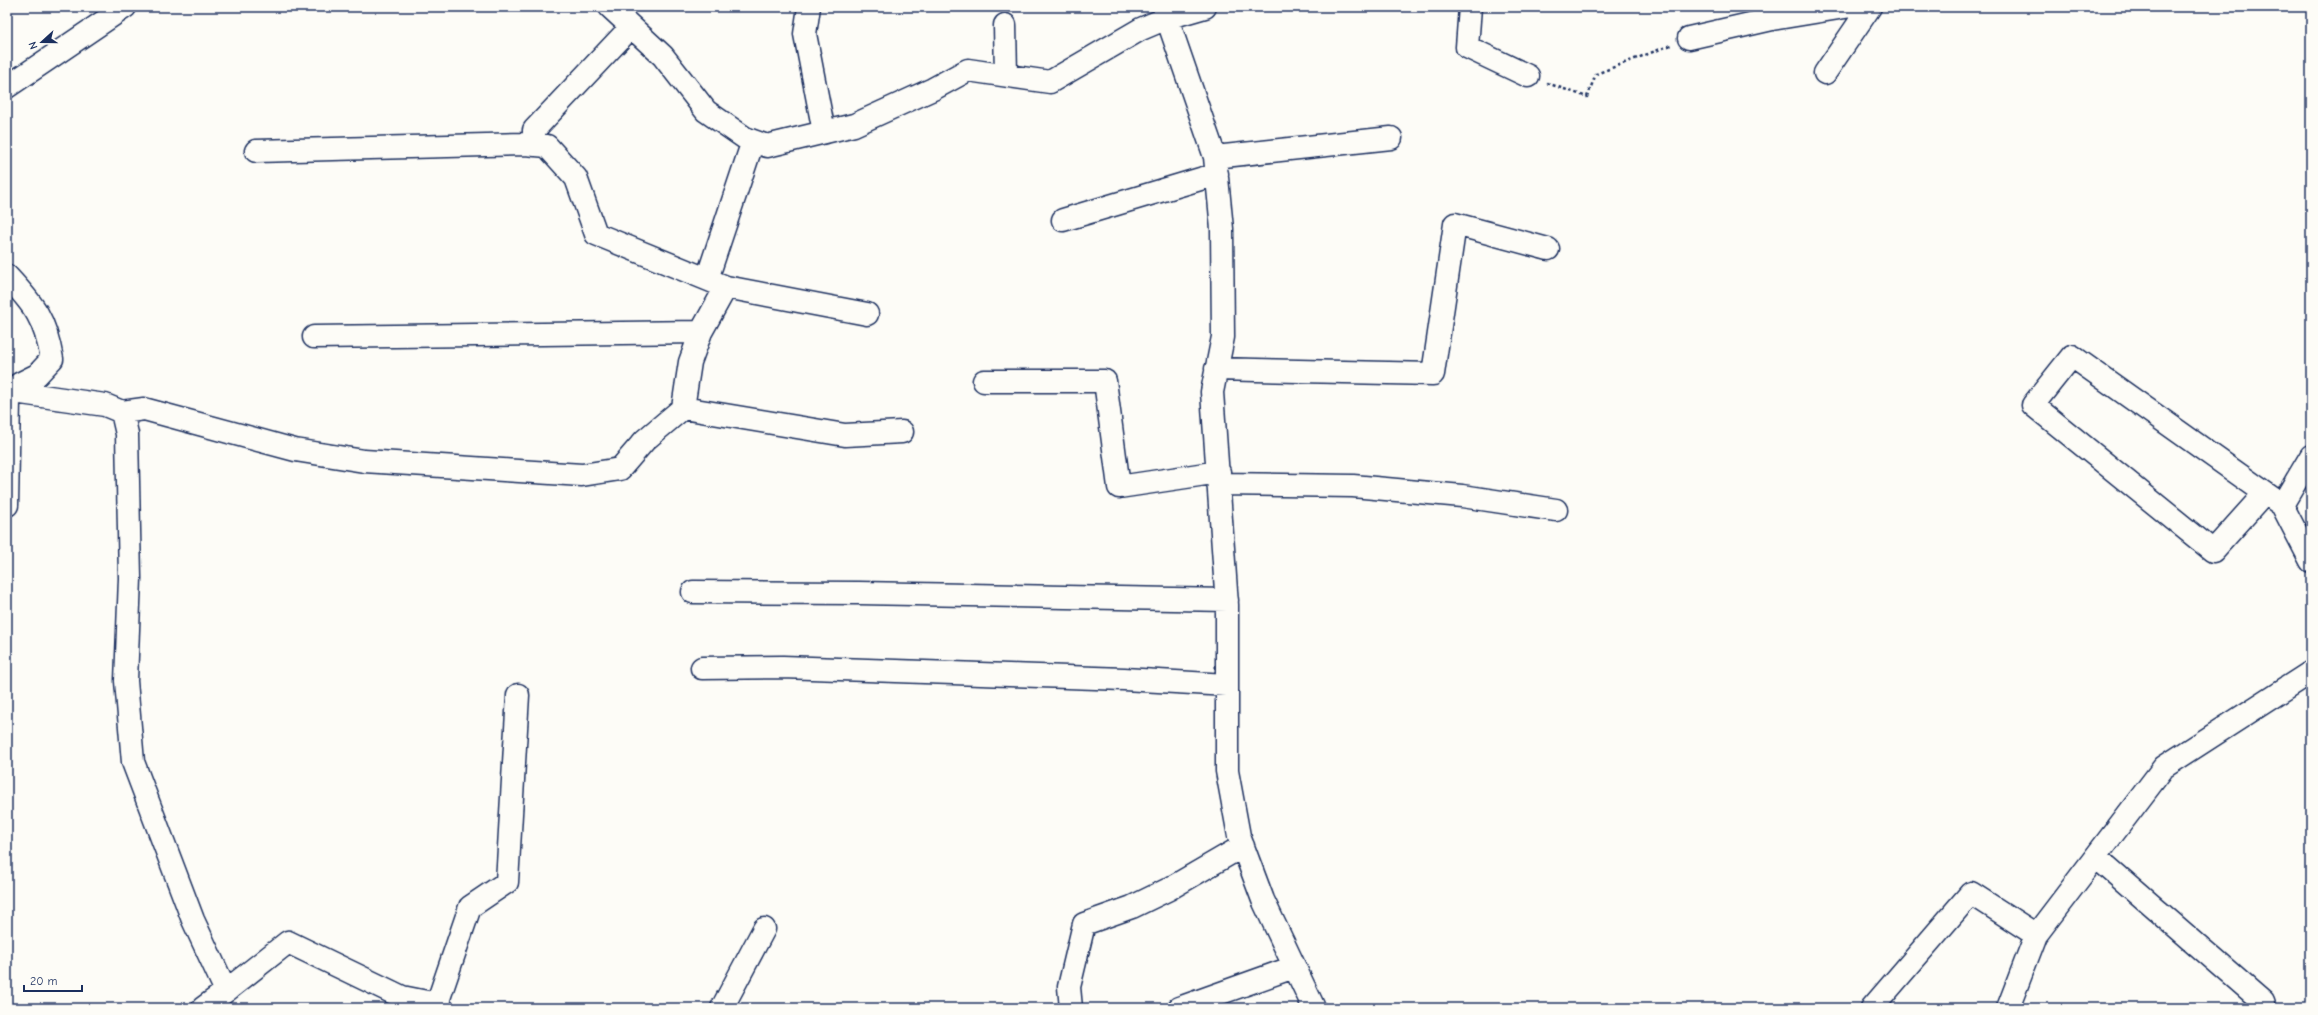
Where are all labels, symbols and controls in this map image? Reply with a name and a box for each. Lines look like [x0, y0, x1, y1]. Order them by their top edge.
north arrow [22, 22, 62, 62]
text: N [26, 40, 40, 51]
scale bar [24, 967, 82, 993]
text: 20 m [30, 974, 58, 988]

